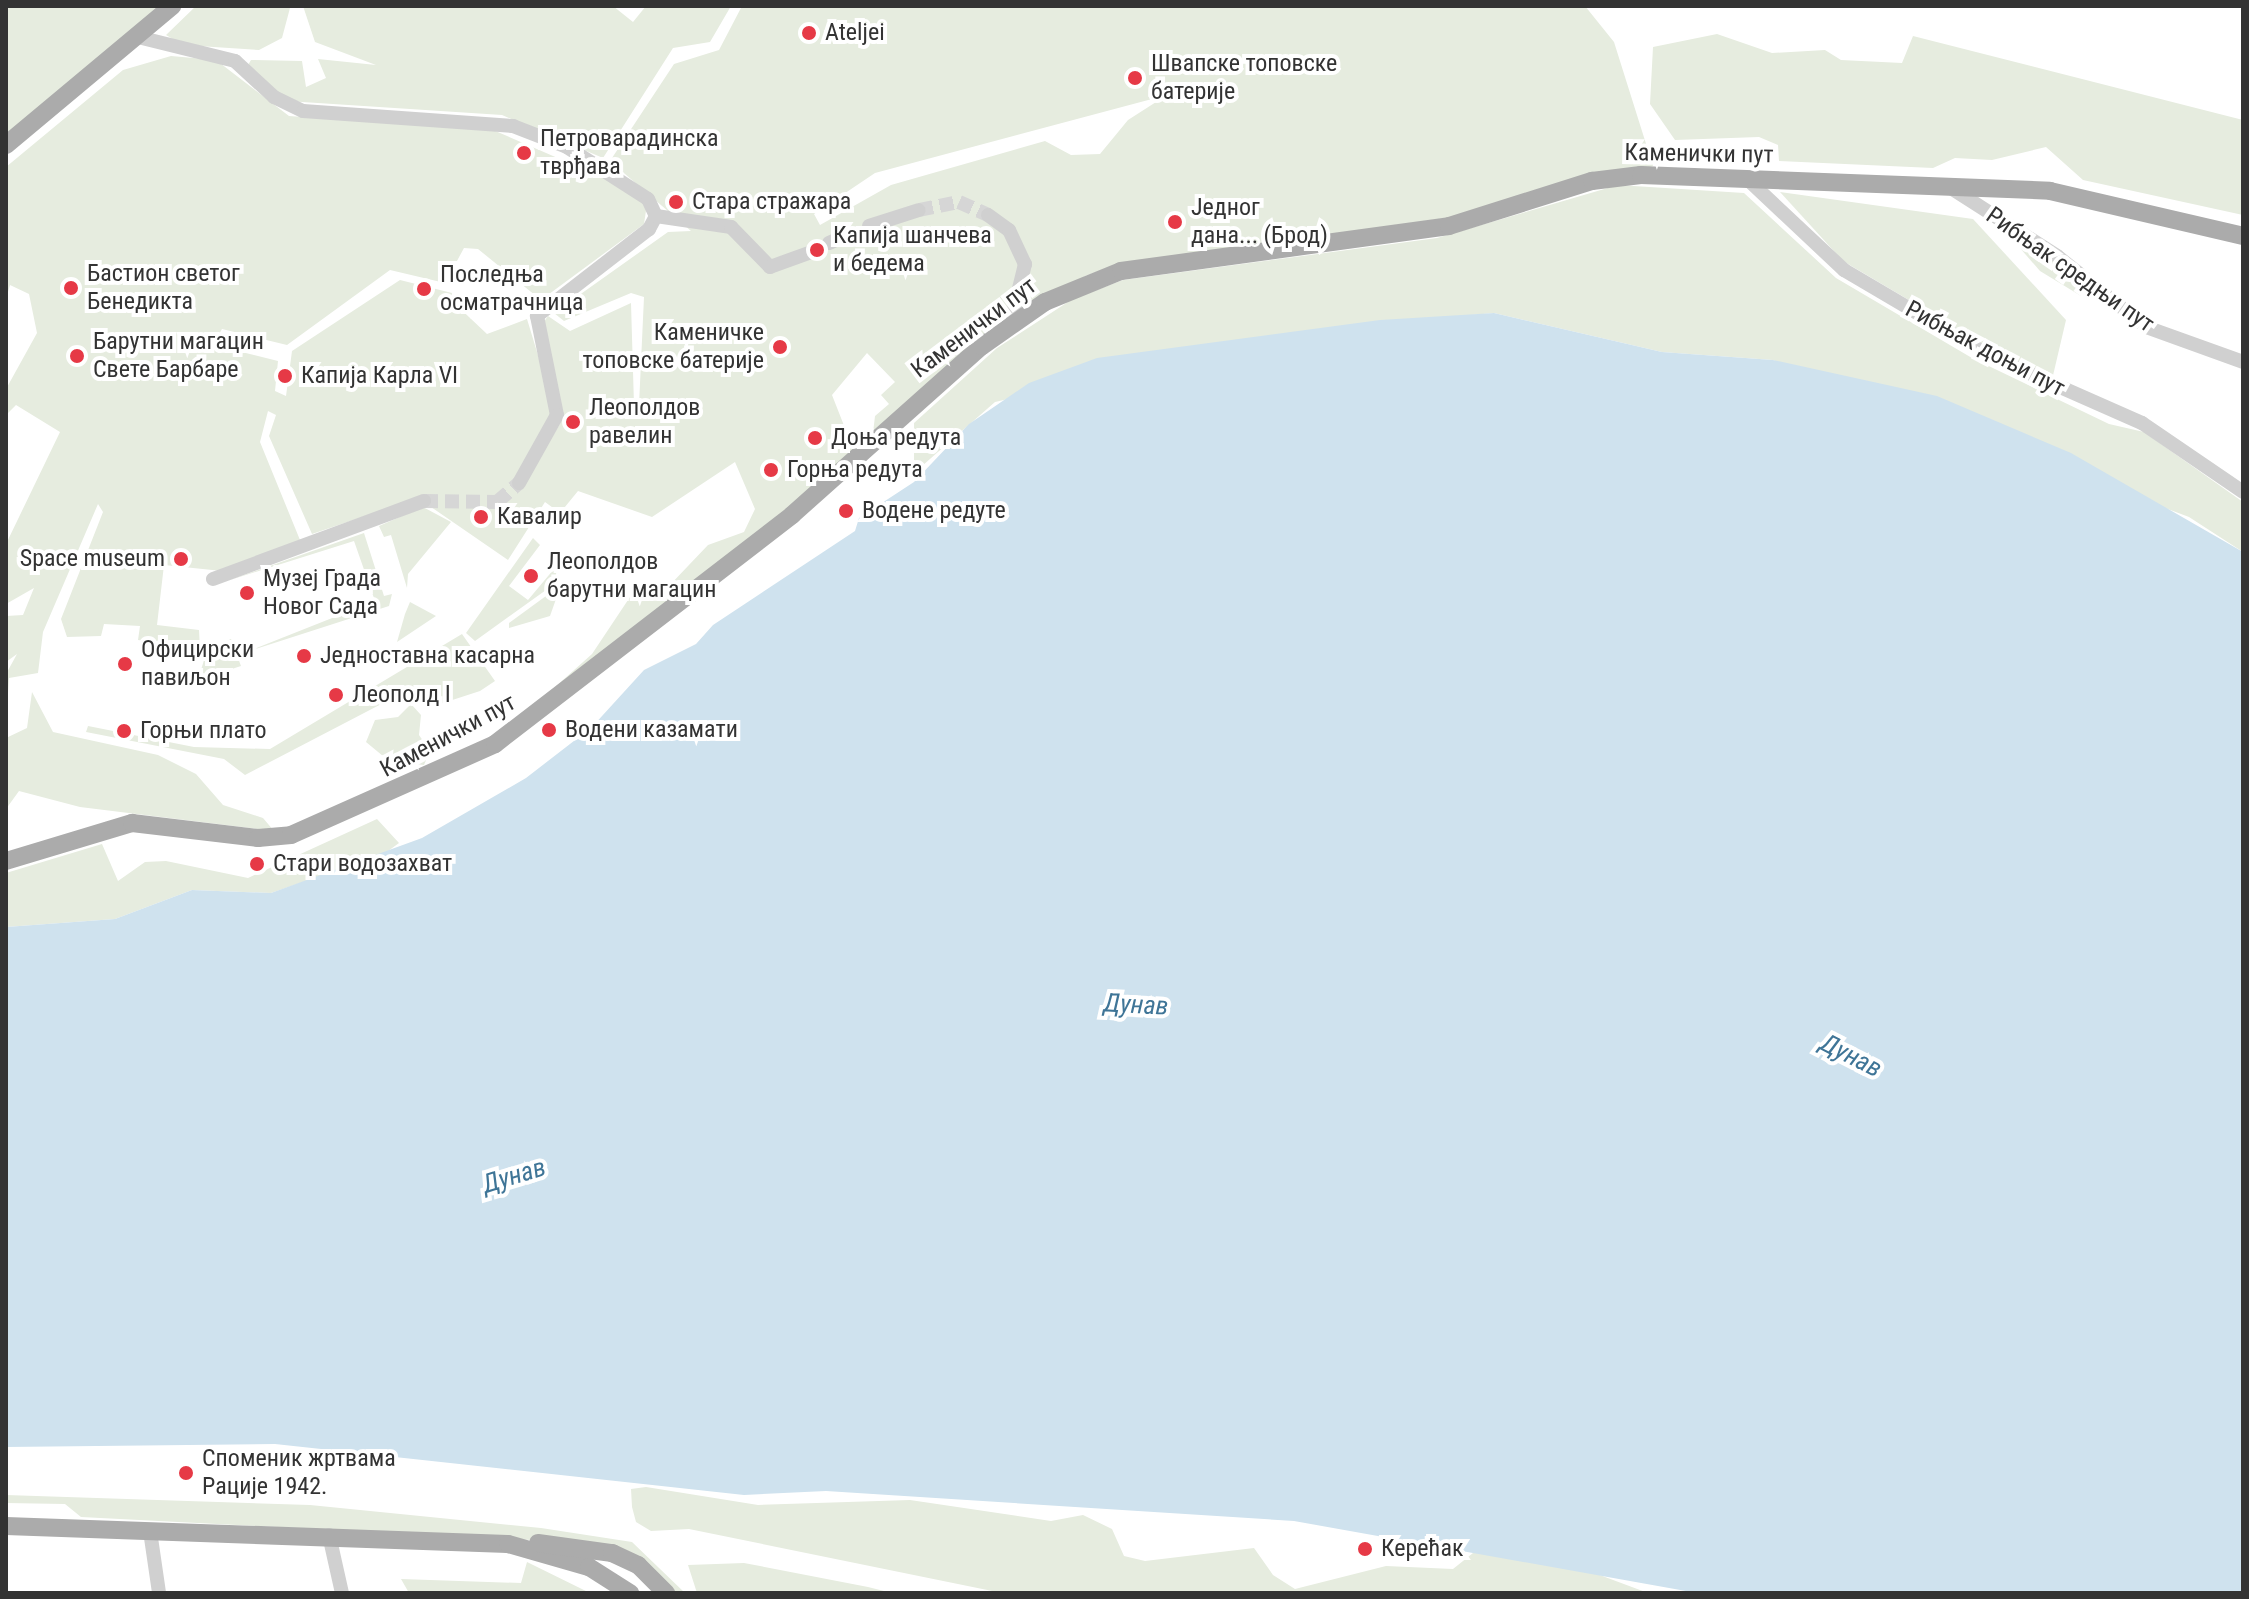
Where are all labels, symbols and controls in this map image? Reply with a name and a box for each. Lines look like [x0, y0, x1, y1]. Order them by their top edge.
place label: Ateljei [825, 19, 885, 47]
marker: Ateljei [800, 24, 818, 42]
place label: Швапске топовске батерије [1151, 50, 1337, 106]
marker: Швапске топовске батерије [1126, 69, 1144, 87]
place label: Петроварадинска тврђава [540, 125, 718, 181]
street label: Каменички пут [1624, 138, 1774, 170]
marker: Петроварадинска тврђава [515, 144, 533, 162]
place label: Стара стражара [692, 188, 851, 216]
marker: Стара стражара [667, 193, 685, 211]
place label: Једног дана... (Брод) [1191, 194, 1328, 250]
street label: Рибњак средњи пут [1980, 201, 2160, 339]
marker: Једног дана... (Брод) [1166, 213, 1184, 231]
place label: Капија шанчева и бедема [833, 222, 992, 278]
marker: Капија шанчева и бедема [808, 241, 826, 259]
place label: Бастион светог Бенедикта [87, 260, 240, 316]
place label: Последња осматрачница [440, 261, 584, 317]
street label: Каменички пут [906, 272, 1042, 384]
marker: Бастион светог Бенедикта [62, 279, 80, 297]
marker: Последња осматрачница [415, 280, 433, 298]
street label: Рибњак доњи пут [1900, 295, 2070, 403]
place label: Каменичке топовске батерије [583, 319, 764, 375]
place label: Барутни магацин Свете Барбаре [93, 328, 264, 384]
marker: Каменичке топовске батерије [771, 338, 789, 356]
marker: Барутни магацин Свете Барбаре [68, 347, 86, 365]
place label: Капија Карла VI [301, 362, 458, 390]
marker: Капија Карла VI [276, 367, 294, 385]
place label: Леополдов равелин [589, 394, 700, 450]
marker: Леополдов равелин [564, 413, 582, 431]
place label: Доња редута [831, 424, 961, 452]
marker: Доња редута [806, 429, 824, 447]
place label: Горња редута [787, 456, 923, 484]
marker: Горња редута [762, 461, 780, 479]
place label: Водене редуте [862, 497, 1006, 525]
marker: Водене редуте [837, 502, 855, 520]
place label: Кавалир [497, 503, 582, 531]
marker: Кавалир [472, 508, 490, 526]
place label: Space museum [20, 545, 165, 573]
place label: Леополдов барутни магацин [547, 548, 716, 604]
marker: Space museum [172, 550, 190, 568]
place label: Музеј Града Новог Сада [263, 565, 381, 621]
marker: Леополдов барутни магацин [522, 567, 540, 585]
marker: Музеј Града Новог Сада [238, 584, 256, 602]
place label: Официрски павиљон [141, 636, 254, 692]
place label: Једноставна касарна [320, 642, 535, 670]
marker: Једноставна касарна [295, 647, 313, 665]
marker: Официрски павиљон [116, 655, 134, 673]
place label: Леополд I [352, 681, 451, 709]
marker: Леополд I [327, 686, 345, 704]
street label: Каменички пут [375, 688, 521, 784]
place label: Водени казамати [565, 716, 738, 744]
place label: Горњи плато [140, 717, 267, 745]
marker: Водени казамати [540, 721, 558, 739]
marker: Горњи плато [115, 722, 133, 740]
place label: Стари водозахват [273, 850, 452, 878]
marker: Стари водозахват [248, 855, 266, 873]
water label: Дунав [1103, 988, 1169, 1022]
water label: Дунав [1815, 1027, 1887, 1085]
water label: Дунав [478, 1152, 550, 1200]
place label: Споменик жртвама Рације 1942. [202, 1445, 396, 1501]
marker: Споменик жртвама Рације 1942. [177, 1464, 195, 1482]
place label: Керећак [1381, 1535, 1463, 1563]
marker: Керећак [1356, 1540, 1374, 1558]

